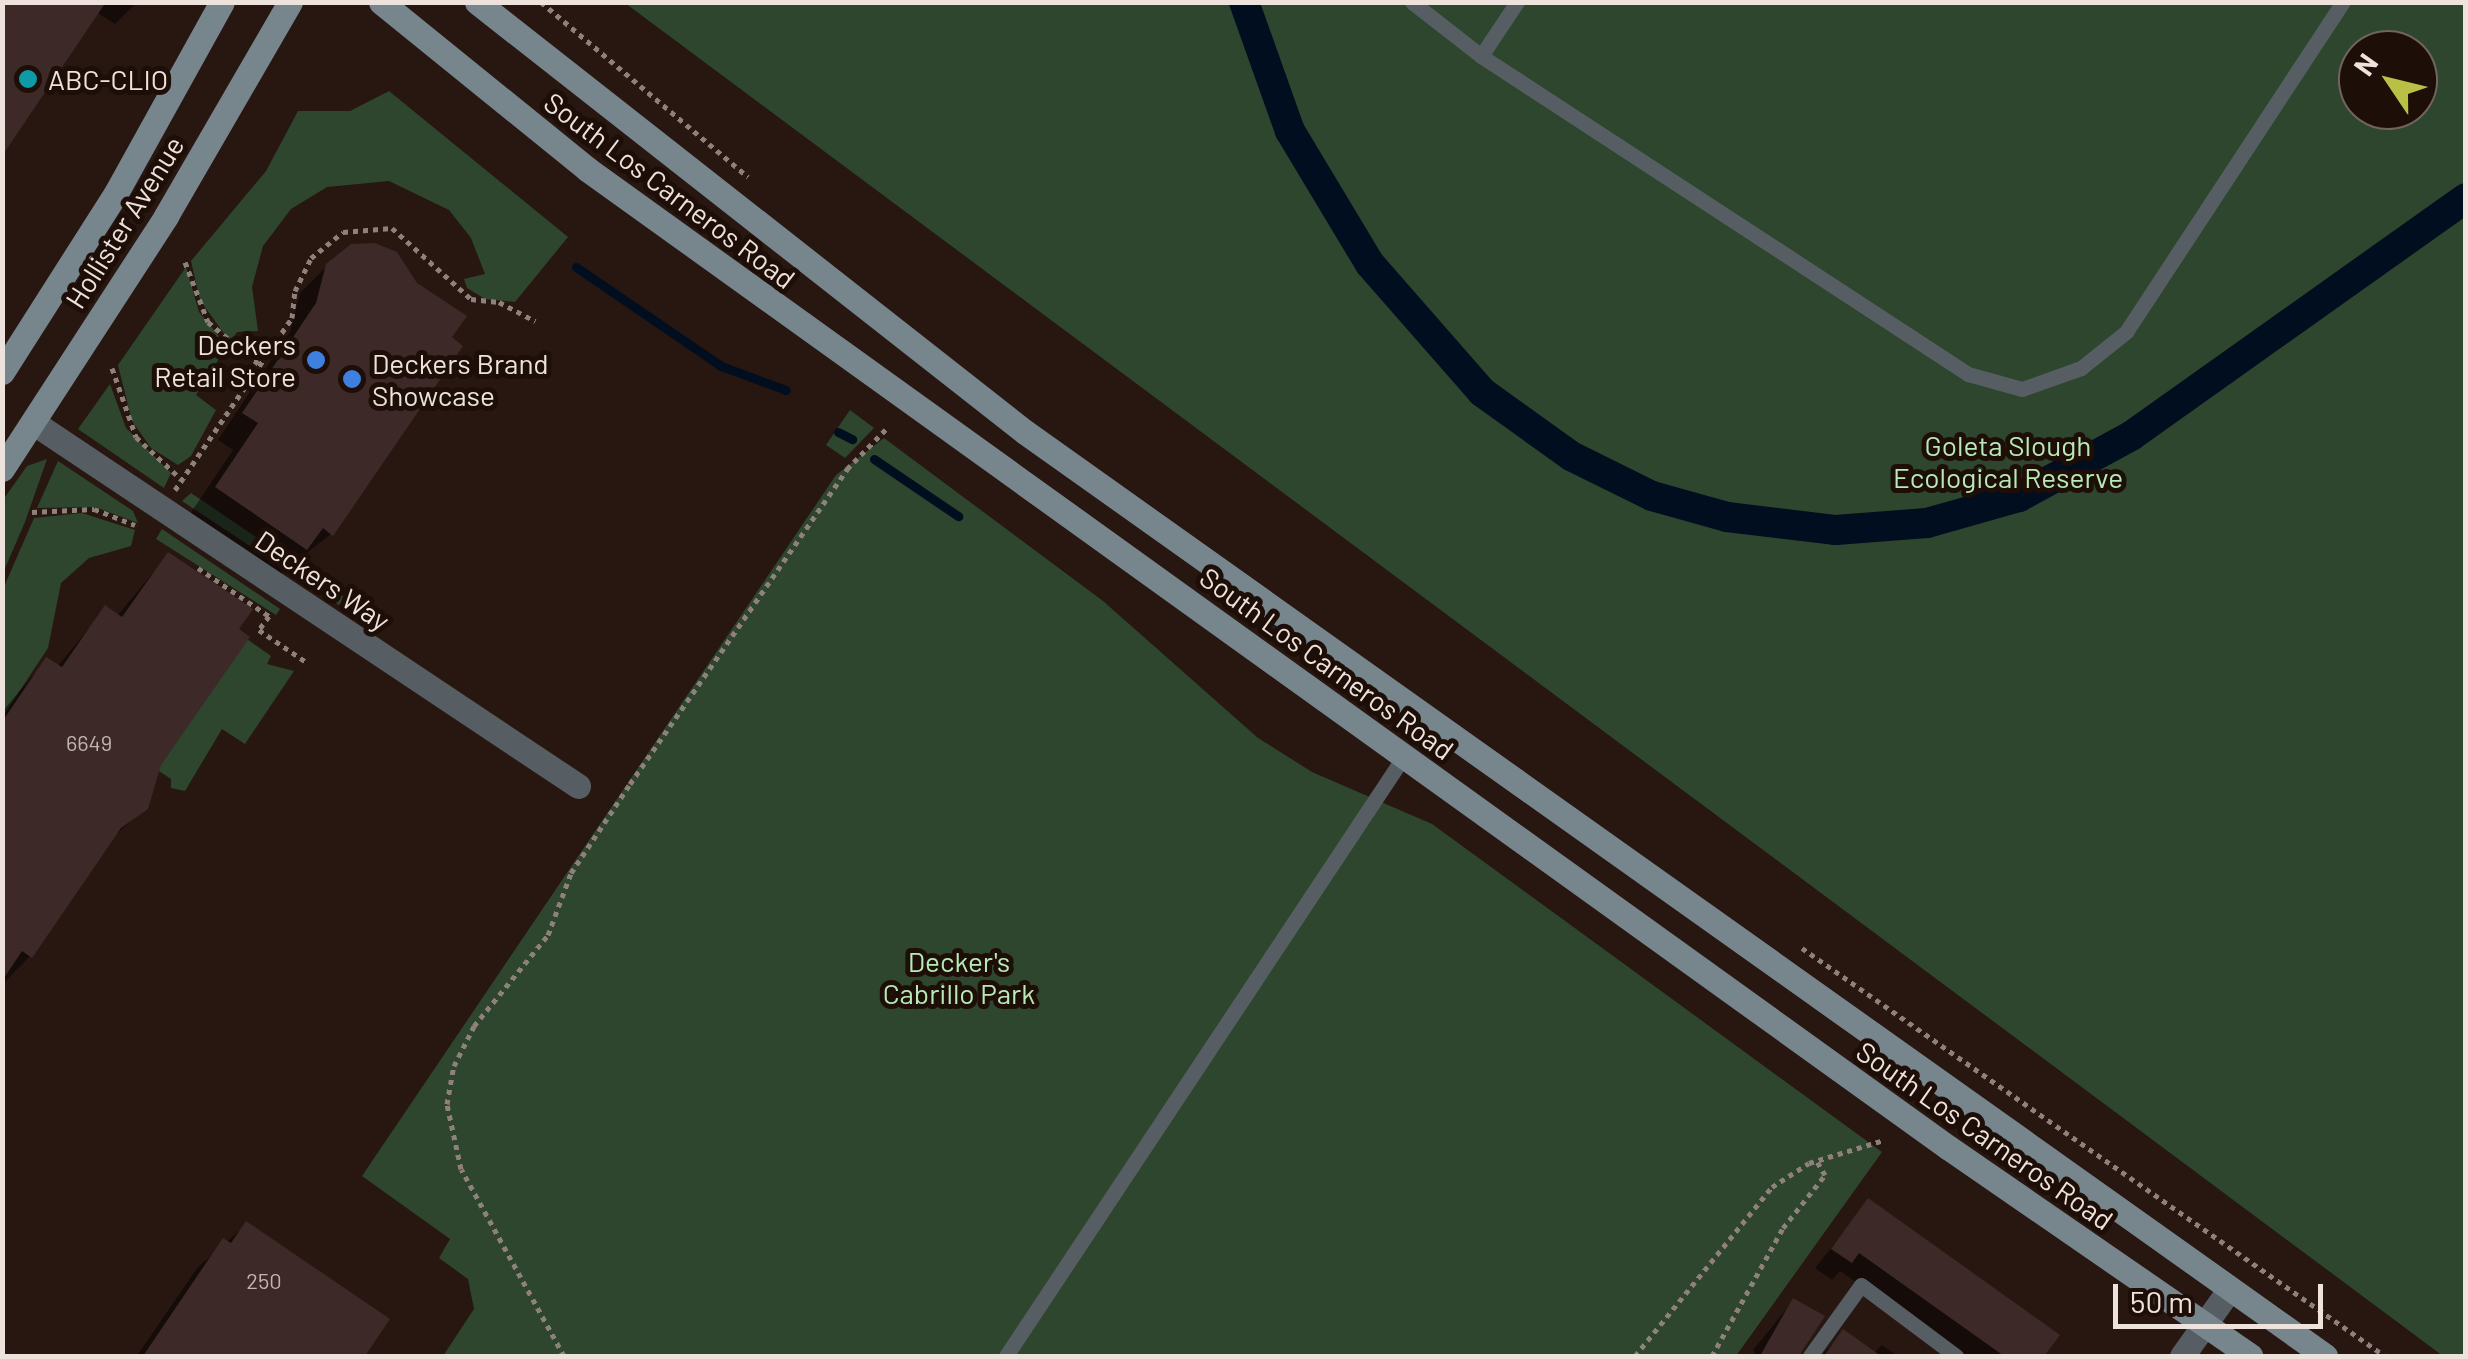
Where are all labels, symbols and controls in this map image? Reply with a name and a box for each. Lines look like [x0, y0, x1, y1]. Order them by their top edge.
north arrow [2338, 30, 2438, 130]
text: N [2346, 47, 2384, 81]
place label: ABC-CLIO [48, 62, 168, 96]
marker: ABC-CLIO [17, 68, 39, 90]
street label: South Los Carneros Road [538, 85, 802, 295]
street label: Hollister Avenue [58, 130, 190, 314]
place label: Deckers Retail Store [154, 327, 296, 393]
place label: Deckers Brand Showcase [372, 346, 549, 412]
marker: Deckers Retail Store [305, 349, 327, 371]
marker: Deckers Brand Showcase [341, 368, 363, 390]
park label: Goleta Slough Ecological Reserve [1893, 428, 2123, 494]
street label: Deckers Way [249, 523, 397, 637]
street label: South Los Carneros Road [1194, 560, 1460, 766]
house number: 6649 [66, 730, 112, 756]
park label: Decker's Cabrillo Park [883, 944, 1035, 1010]
street label: South Los Carneros Road [1850, 1034, 2120, 1236]
scale bar [2118, 1264, 2328, 1326]
house number: 250 [246, 1268, 282, 1294]
text: 50 m [2130, 1283, 2193, 1319]

